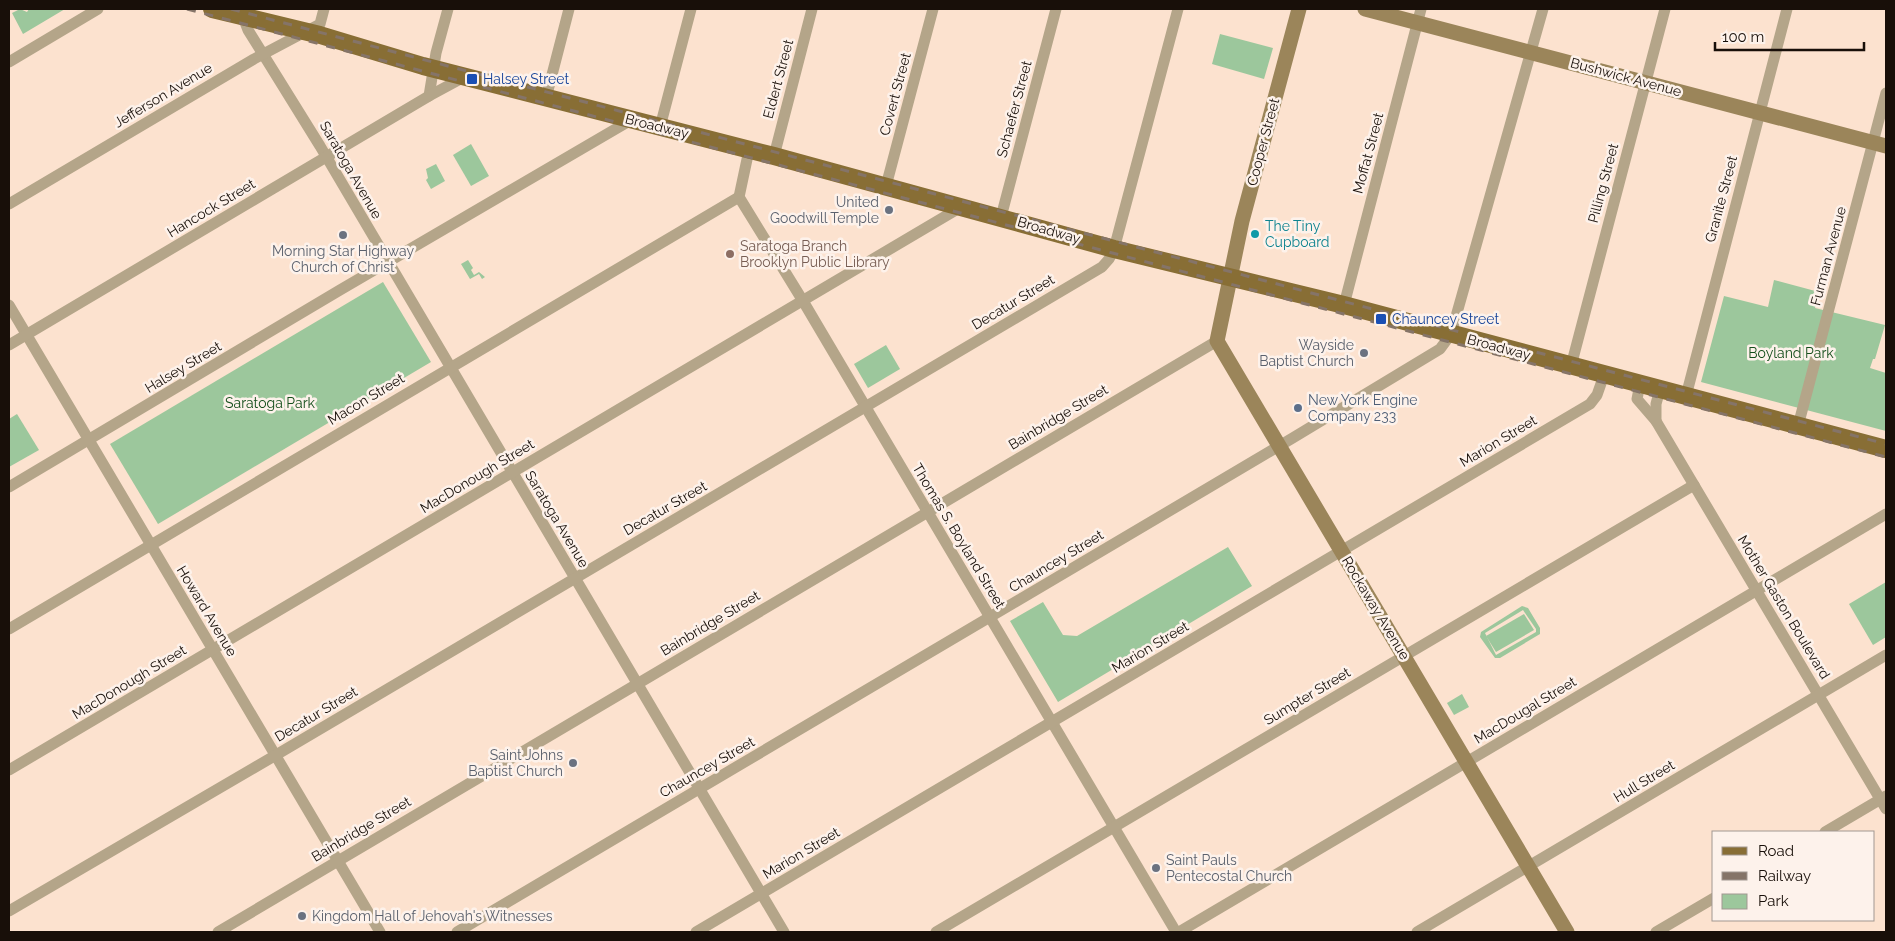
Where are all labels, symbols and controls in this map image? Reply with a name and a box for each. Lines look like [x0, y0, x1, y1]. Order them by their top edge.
scale bar [1715, 20, 1864, 52]
text: 100 m [1722, 28, 1764, 46]
street label: Eldert Street [760, 37, 796, 120]
street label: Covert Street [876, 51, 914, 137]
street label: Bushwick Avenue [1569, 54, 1683, 100]
street label: Schaefer Street [993, 58, 1035, 159]
street label: Jefferson Avenue [111, 59, 215, 131]
place label: Halsey Street [483, 71, 569, 87]
marker: Halsey Street [465, 72, 479, 86]
street label: Cooper Street [1244, 96, 1282, 188]
street label: Broadway [624, 110, 691, 142]
street label: Moffat Street [1350, 110, 1387, 195]
street label: Saratoga Avenue [317, 118, 385, 222]
street label: Pilling Street [1585, 141, 1621, 224]
street label: Granite Street [1702, 154, 1740, 244]
street label: Hancock Street [164, 175, 258, 240]
place label: United Goodwill Temple [770, 194, 879, 226]
marker: United Goodwill Temple [883, 204, 895, 216]
street label: Furman Avenue [1807, 205, 1849, 307]
street label: Broadway [1016, 213, 1083, 247]
place label: The Tiny Cupboard [1265, 218, 1330, 250]
marker: The Tiny Cupboard [1249, 228, 1261, 240]
marker: Morning Star Highway Church of Christ [337, 229, 349, 241]
place label: Saratoga Branch Brooklyn Public Library [740, 238, 890, 270]
place label: Morning Star Highway Church of Christ [272, 243, 414, 275]
marker: Saratoga Branch Brooklyn Public Library [724, 248, 736, 260]
street label: Decatur Street [969, 271, 1057, 333]
place label: Chauncey Street [1392, 311, 1499, 327]
marker: Chauncey Street [1374, 312, 1388, 326]
street label: Broadway [1466, 331, 1533, 363]
place label: Wayside Baptist Church [1259, 337, 1354, 369]
street label: Halsey Street [142, 338, 224, 396]
park label: Boyland Park [1748, 345, 1834, 361]
marker: Wayside Baptist Church [1358, 347, 1370, 359]
street label: Macon Street [325, 370, 407, 428]
street label: Bainbridge Street [1006, 381, 1111, 453]
place label: New York Engine Company 233 [1308, 392, 1418, 424]
park label: Saratoga Park [225, 395, 316, 411]
marker: New York Engine Company 233 [1292, 402, 1304, 414]
street label: Marion Street [1457, 412, 1540, 470]
street label: MacDonough Street [417, 436, 537, 516]
street label: Thomas S. Boyland Street [909, 461, 1009, 612]
street label: Saratoga Avenue [522, 468, 592, 570]
street label: Decatur Street [621, 478, 710, 538]
street label: Chauncey Street [1006, 526, 1106, 595]
street label: Mother Gaston Boulevard [1735, 532, 1833, 682]
street label: Rockaway Avenue [1339, 553, 1413, 663]
street label: Howard Avenue [174, 563, 240, 659]
street label: Bainbridge Street [658, 587, 763, 659]
street label: Marion Street [1109, 618, 1192, 676]
street label: MacDonough Street [69, 642, 189, 722]
street label: Sumpter Street [1261, 664, 1353, 728]
street label: MacDougal Street [1471, 673, 1579, 747]
street label: Decatur Street [272, 683, 360, 745]
street label: Chauncey Street [657, 733, 758, 801]
place label: Saint Johns Baptist Church [468, 747, 563, 779]
street label: Hull Street [1611, 756, 1678, 805]
marker: Saint Johns Baptist Church [567, 757, 579, 769]
street label: Bainbridge Street [309, 793, 414, 865]
street label: Marion Street [760, 824, 843, 882]
legend [1712, 831, 1875, 921]
text: Road [1758, 842, 1794, 860]
place label: Saint Pauls Pentecostal Church [1166, 852, 1292, 884]
marker: Saint Pauls Pentecostal Church [1150, 862, 1162, 874]
text: Railway [1758, 867, 1811, 885]
text: Park [1758, 892, 1789, 910]
place label: Kingdom Hall of Jehovah's Witnesses [312, 908, 553, 924]
marker: Kingdom Hall of Jehovah's Witnesses [296, 910, 308, 922]

